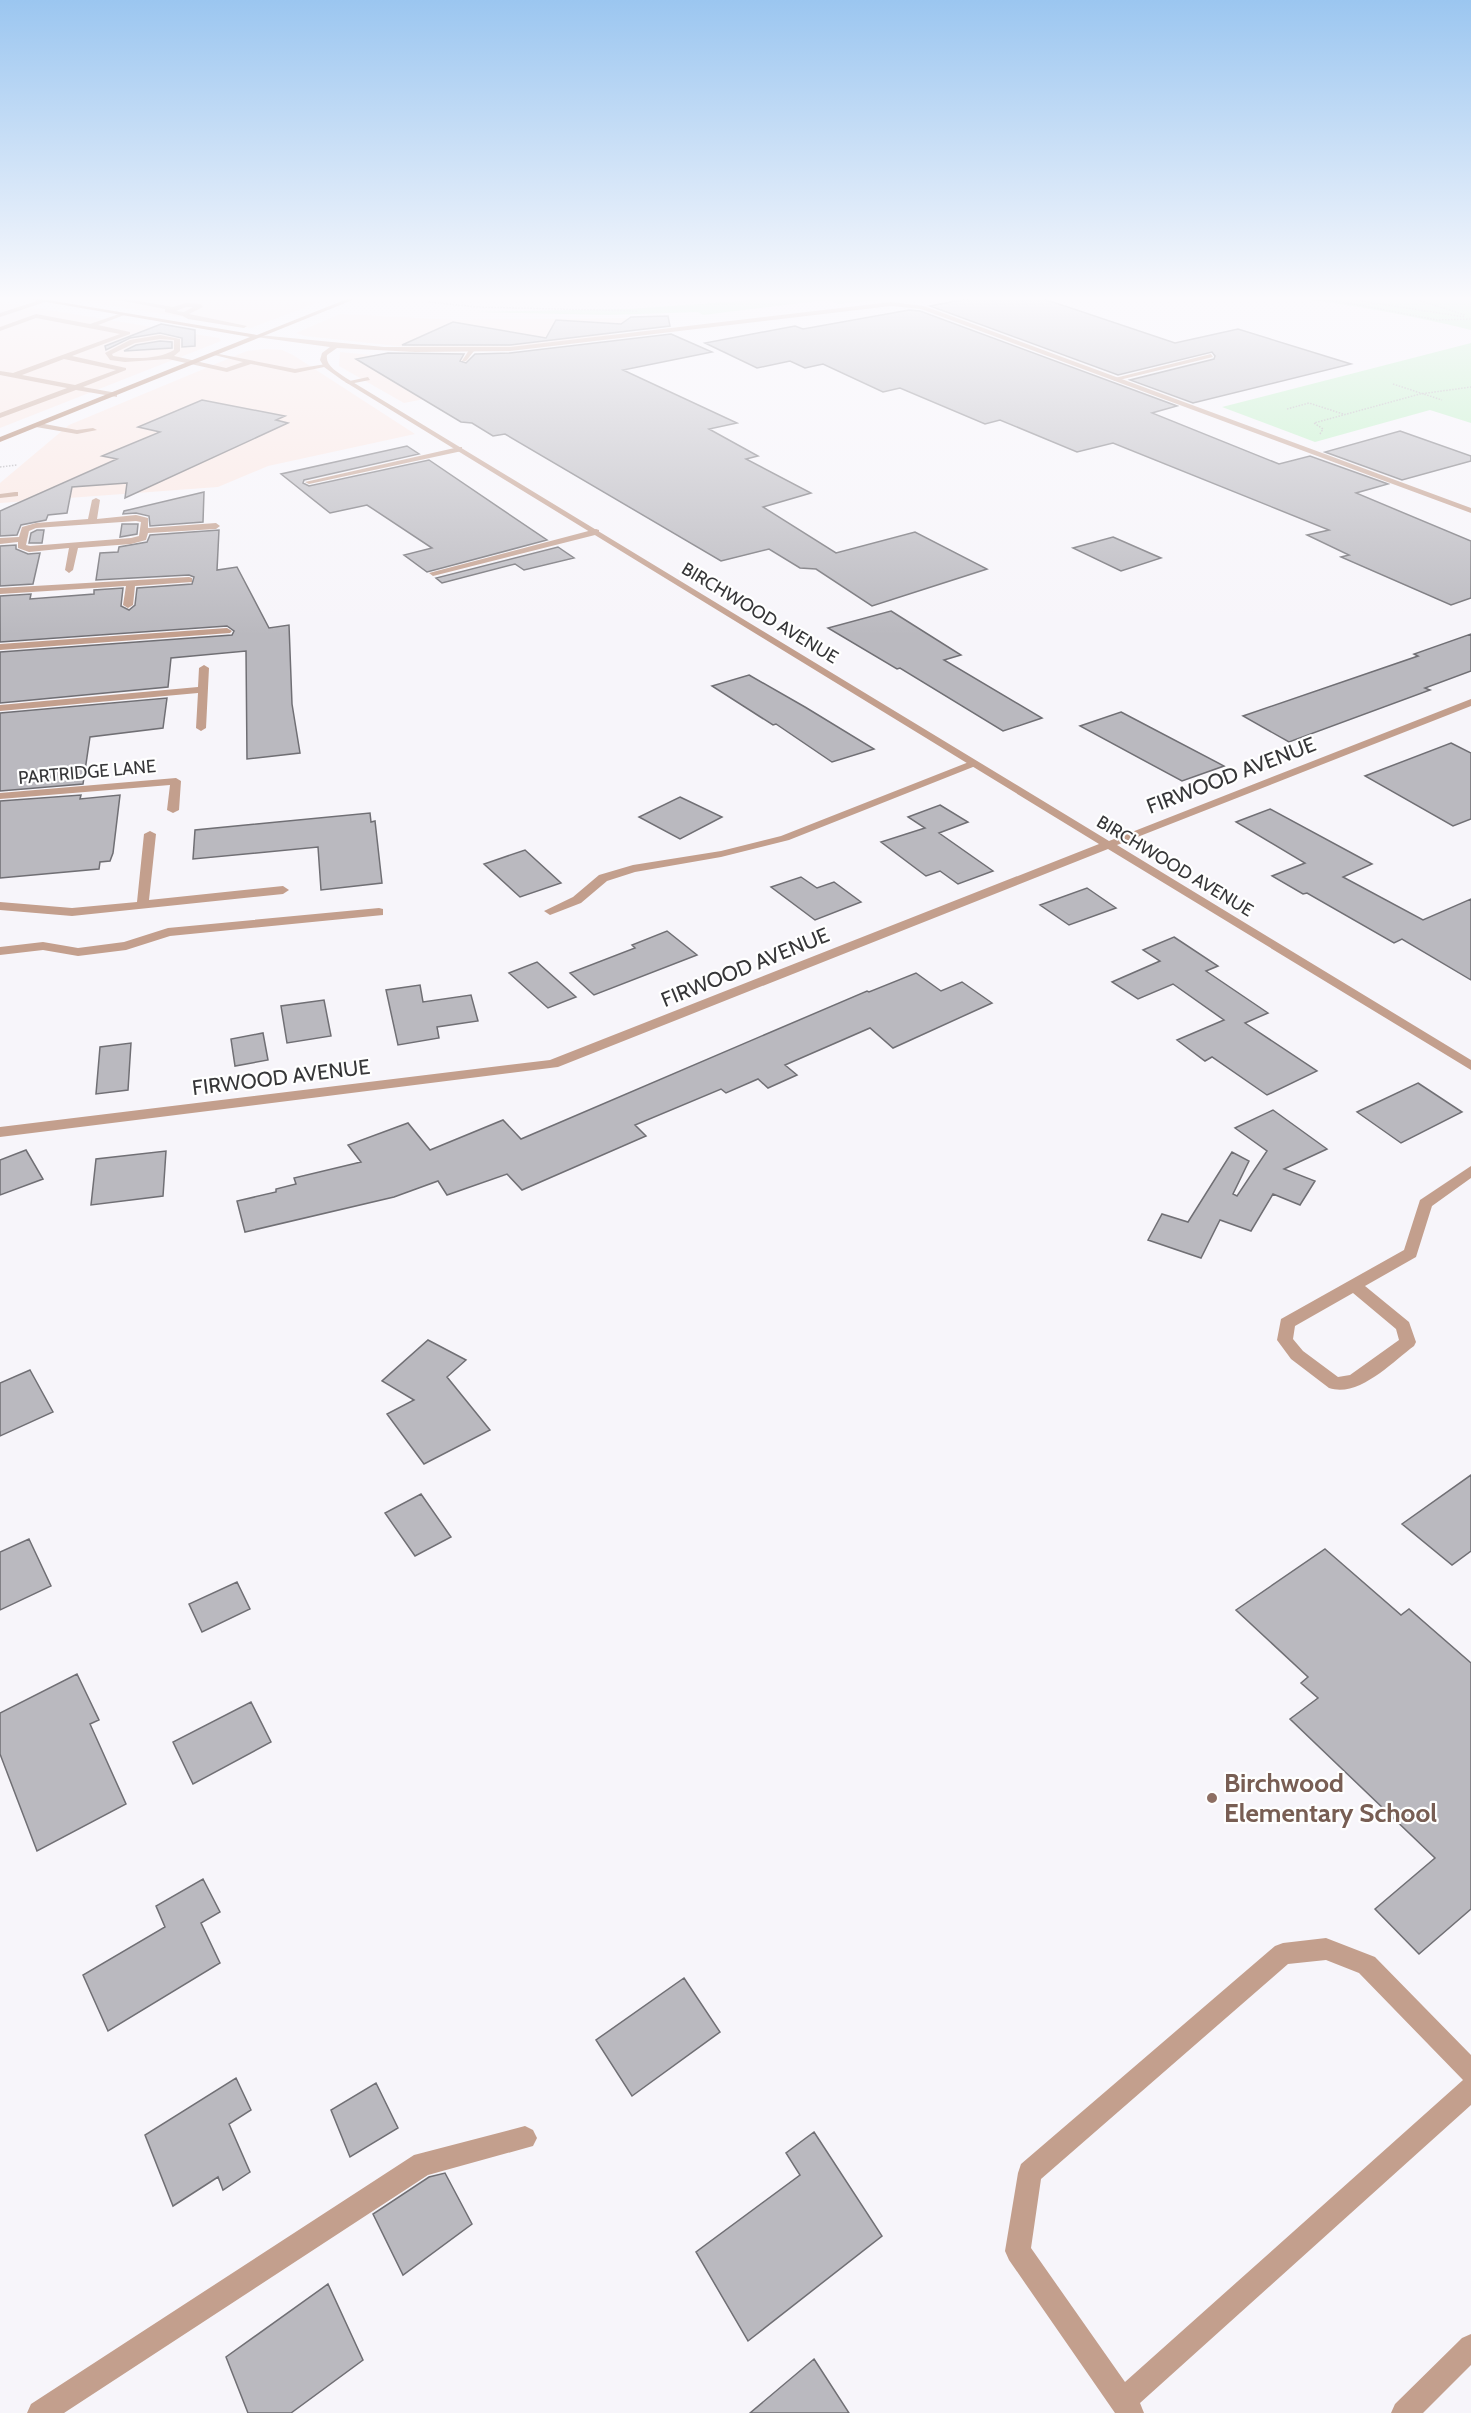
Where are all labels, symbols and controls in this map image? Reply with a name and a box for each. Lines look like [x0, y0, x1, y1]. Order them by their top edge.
street label: BIRCHWOOD AVENUE [678, 558, 842, 668]
street label: FIRWOOD AVENUE [1143, 731, 1319, 819]
street label: PARTRIDGE LANE [17, 755, 157, 789]
street label: BIRCHWOOD AVENUE [1093, 811, 1257, 921]
street label: FIRWOOD AVENUE [657, 922, 833, 1012]
street label: FIRWOOD AVENUE [191, 1054, 371, 1100]
place label: Birchwood Elementary School [1224, 1767, 1437, 1829]
marker: Birchwood Elementary School [1205, 1791, 1219, 1805]

